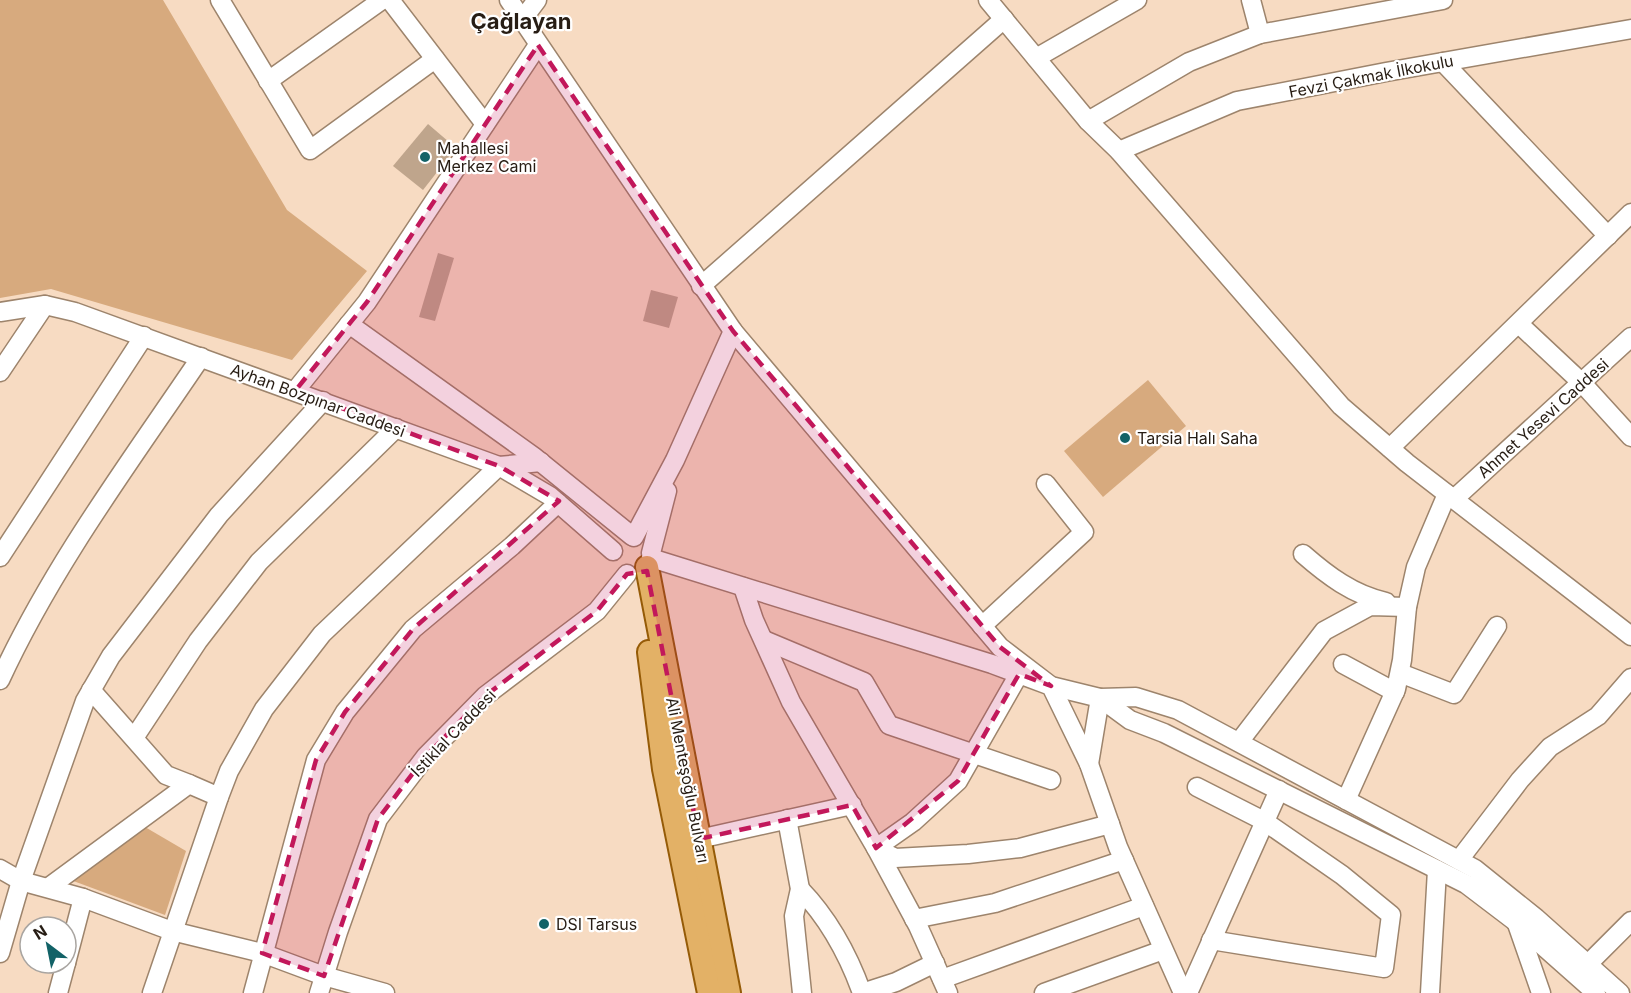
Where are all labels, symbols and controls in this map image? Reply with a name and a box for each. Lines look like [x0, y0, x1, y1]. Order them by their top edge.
district label: Çağlayan [471, 8, 571, 34]
street label: Fevzi Çakmak İlkokulu [1287, 50, 1455, 102]
place label: Mahallesi Merkez Cami [437, 138, 536, 176]
marker: Mahallesi Merkez Cami [418, 150, 432, 164]
street label: Ahmet Yesevi Caddesi [1473, 354, 1613, 482]
street label: Ayhan Bozpınar Caddesi [228, 359, 408, 441]
place label: Tarsia Halı Saha [1137, 428, 1258, 448]
marker: Tarsia Halı Saha [1118, 431, 1132, 445]
street label: İstiklal Caddesi [406, 685, 500, 781]
street label: Ali Menteşoğlu Bulvarı [662, 695, 714, 865]
place label: DSI Tarsus [556, 914, 637, 934]
north arrow [18, 915, 78, 975]
marker: DSI Tarsus [537, 917, 551, 931]
text: N [30, 921, 51, 944]

